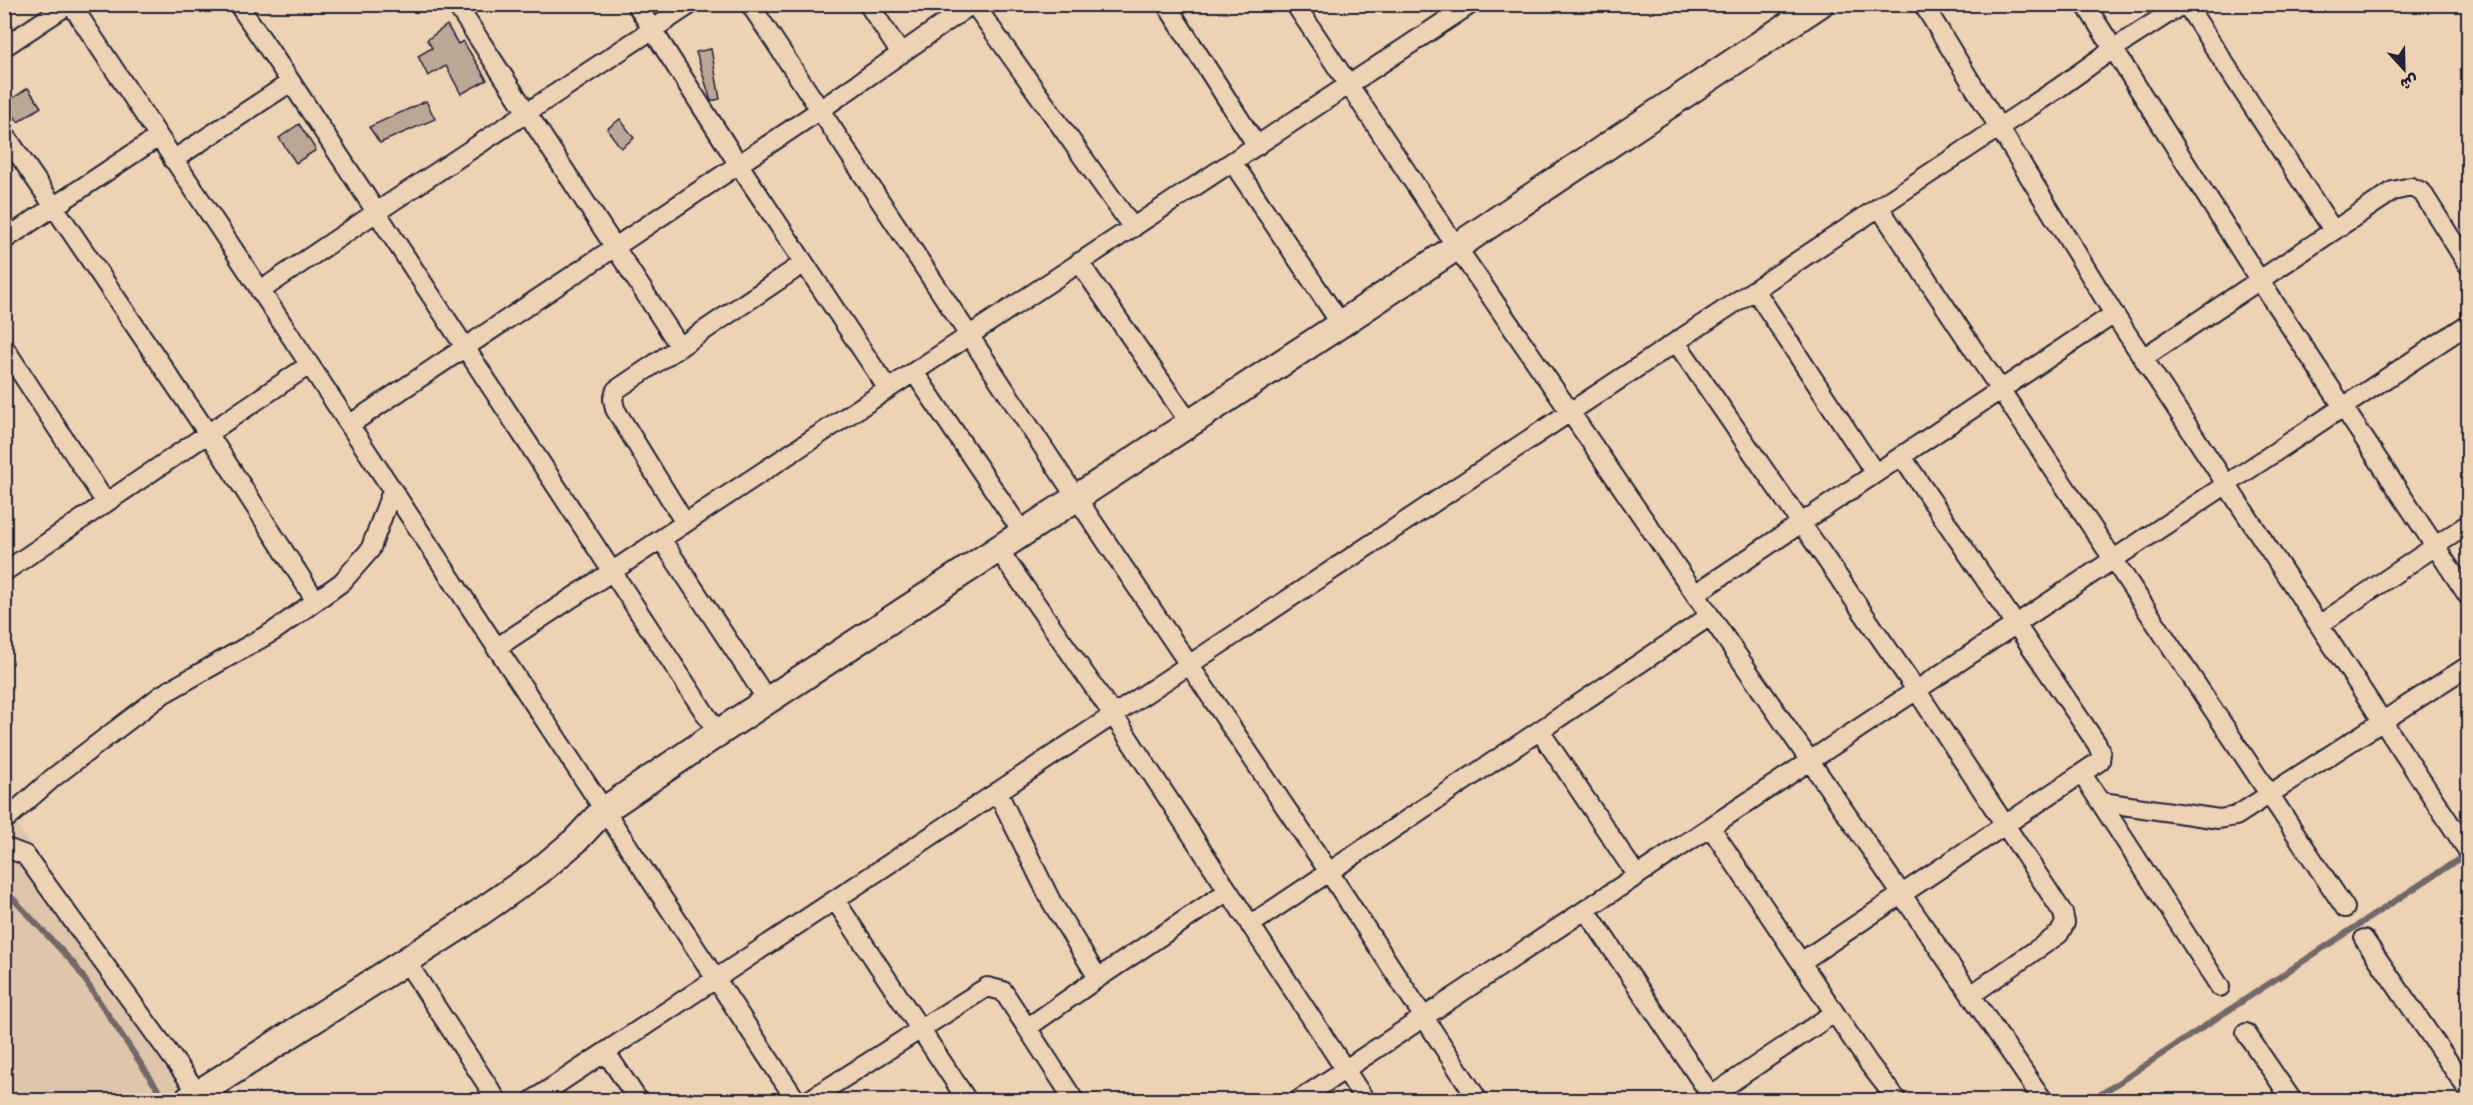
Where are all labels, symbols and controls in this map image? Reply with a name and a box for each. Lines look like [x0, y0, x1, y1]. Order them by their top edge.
north arrow [2374, 39, 2434, 99]
text: ش [2397, 69, 2421, 95]

